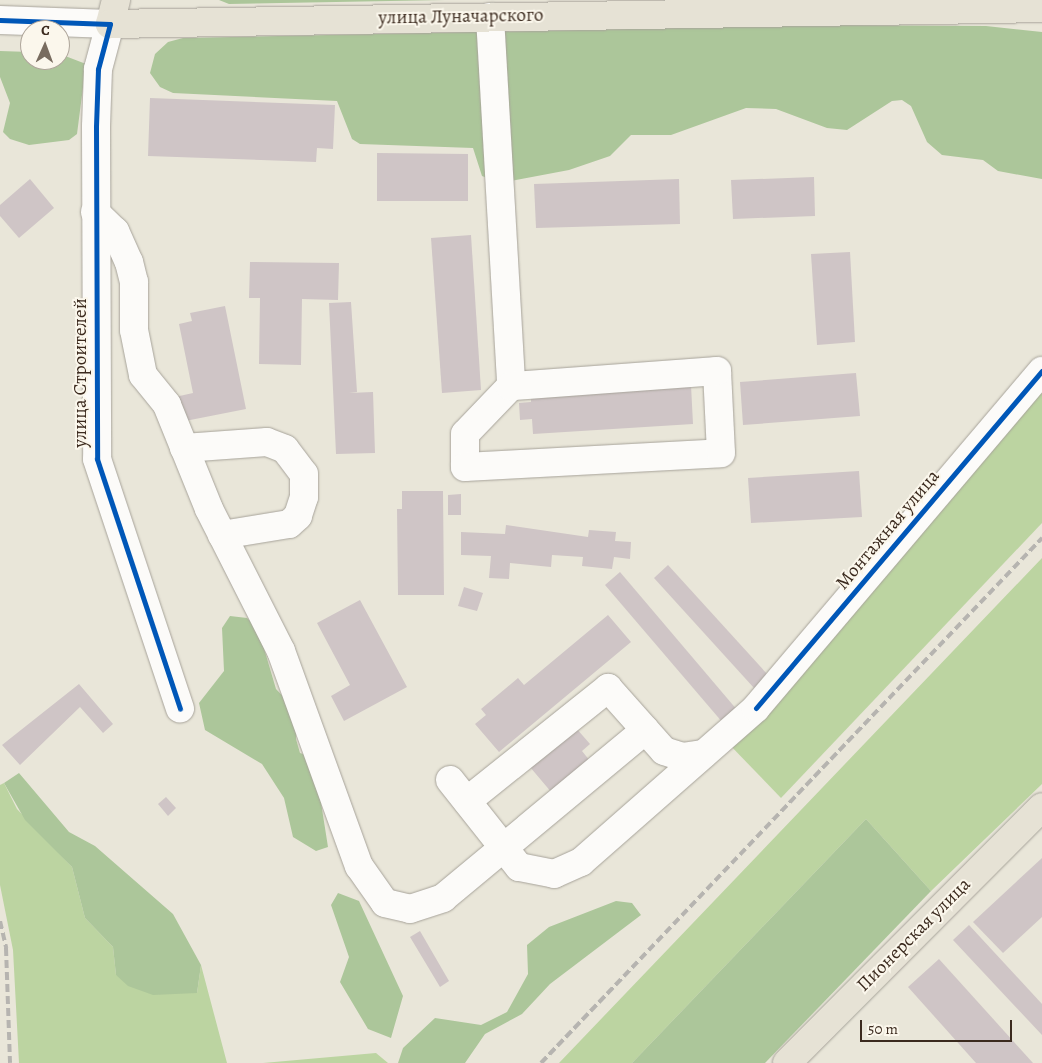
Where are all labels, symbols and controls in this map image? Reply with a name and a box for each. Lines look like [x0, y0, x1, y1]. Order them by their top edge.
street label: улица Луначарского [378, 4, 544, 30]
north arrow [20, 20, 70, 70]
text: С [41, 21, 50, 40]
street label: улица Строителей [70, 298, 92, 448]
street label: Монтажная улица [831, 466, 945, 594]
street label: Пионерская улица [852, 873, 976, 997]
scale bar [862, 1010, 1014, 1042]
text: 50 m [868, 1019, 898, 1039]

